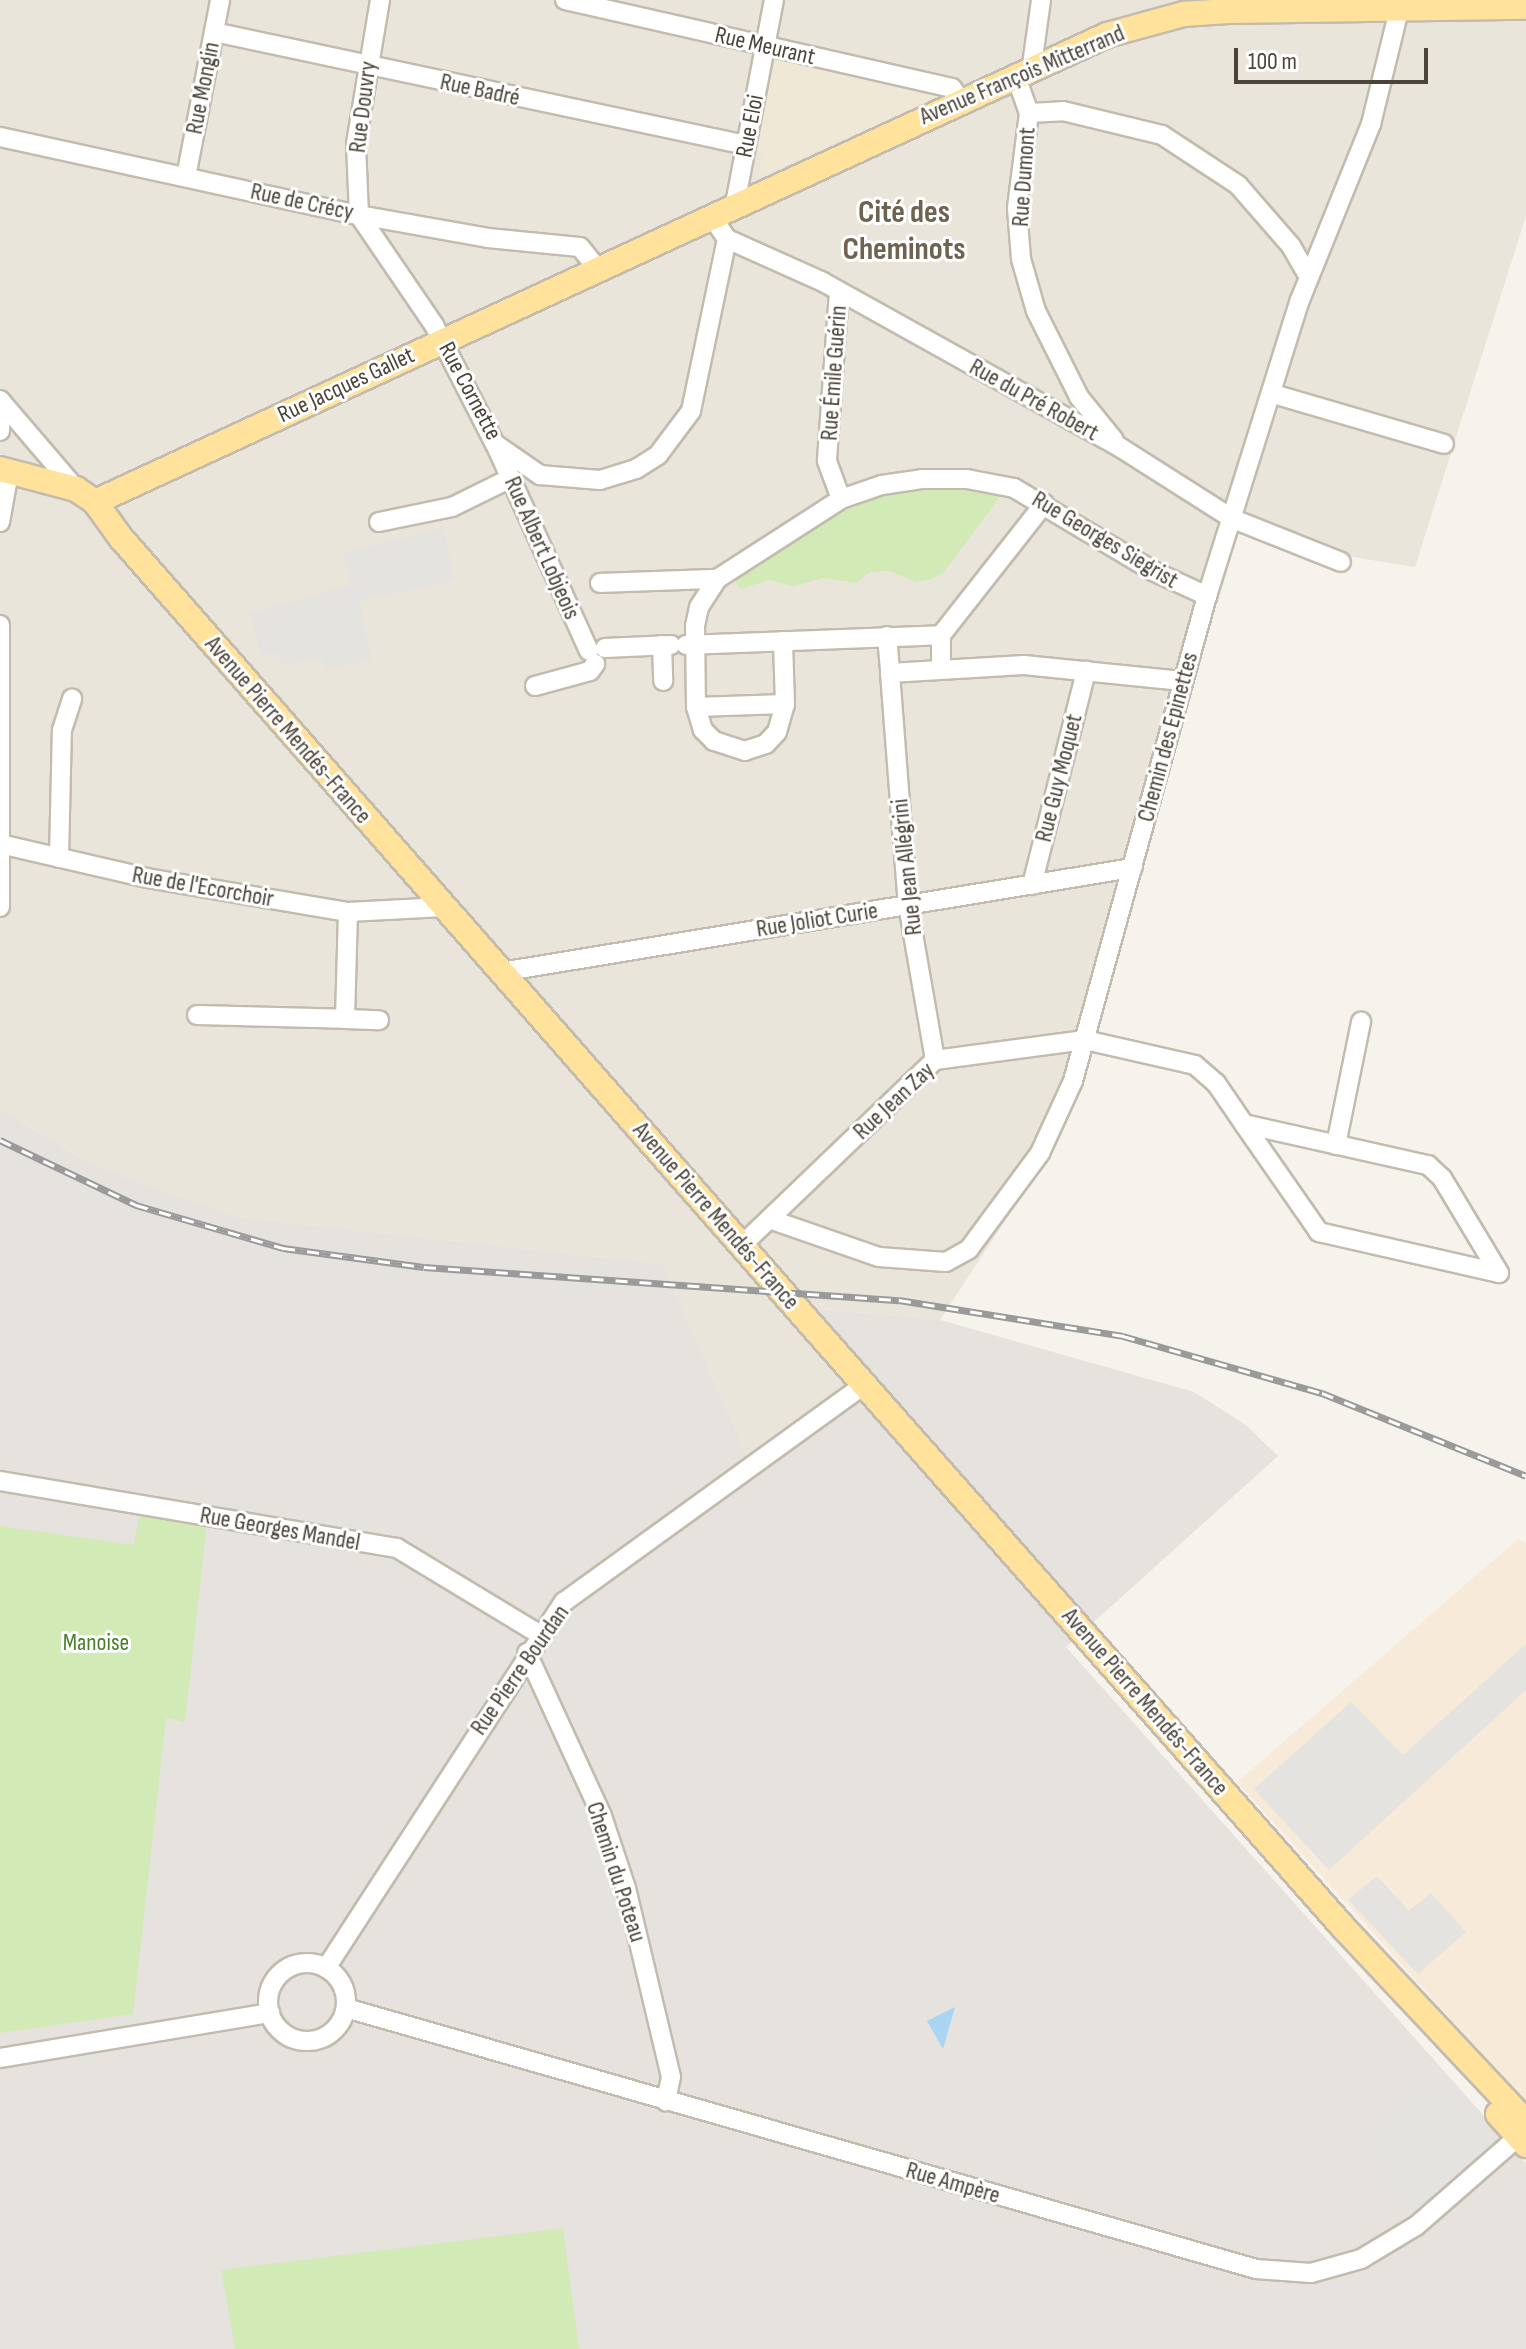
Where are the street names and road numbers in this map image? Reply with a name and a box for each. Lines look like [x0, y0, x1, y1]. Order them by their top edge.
street label: Avenue François Mitterrand [915, 19, 1129, 131]
street label: Rue Meurant [712, 20, 818, 72]
street label: Rue Mongin [180, 39, 226, 137]
street label: Rue Douvry [343, 60, 383, 154]
street label: Rue Badré [438, 68, 522, 112]
street label: Rue Eloi [730, 92, 770, 160]
street label: Rue Dumont [1006, 126, 1042, 228]
street label: Rue de Crécy [248, 177, 356, 227]
street label: Rue Émile Guérin [815, 304, 853, 442]
street label: Rue Cornette [432, 337, 508, 445]
street label: Rue Jacques Gallet [273, 341, 419, 429]
street label: Rue du Pré Robert [964, 353, 1104, 447]
street label: Rue Albert Lobjeois [498, 472, 586, 624]
street label: Rue Georges Siegrist [1027, 485, 1183, 595]
street label: Avenue Pierre Mendés-France [199, 630, 377, 830]
street label: Chemin des Epinettes [1132, 649, 1204, 825]
street label: Rue Guy Moquet [1029, 711, 1089, 845]
street label: Rue Jean Allégrini [886, 797, 928, 937]
street label: Rue de l'Ecorchoir [130, 860, 276, 914]
street label: Rue Joliot Curie [754, 896, 880, 944]
street label: Rue Jean Zay [847, 1056, 941, 1146]
street label: Avenue Pierre Mendés-France [627, 1116, 805, 1316]
street label: Rue Georges Mandel [198, 1501, 362, 1557]
street label: Rue Pierre Bourdan [465, 1599, 575, 1741]
street label: Avenue Pierre Mendés-France [1056, 1602, 1234, 1802]
street label: Chemin du Poteau [580, 1798, 652, 1946]
street label: Rue Ampère [903, 2156, 1003, 2210]

